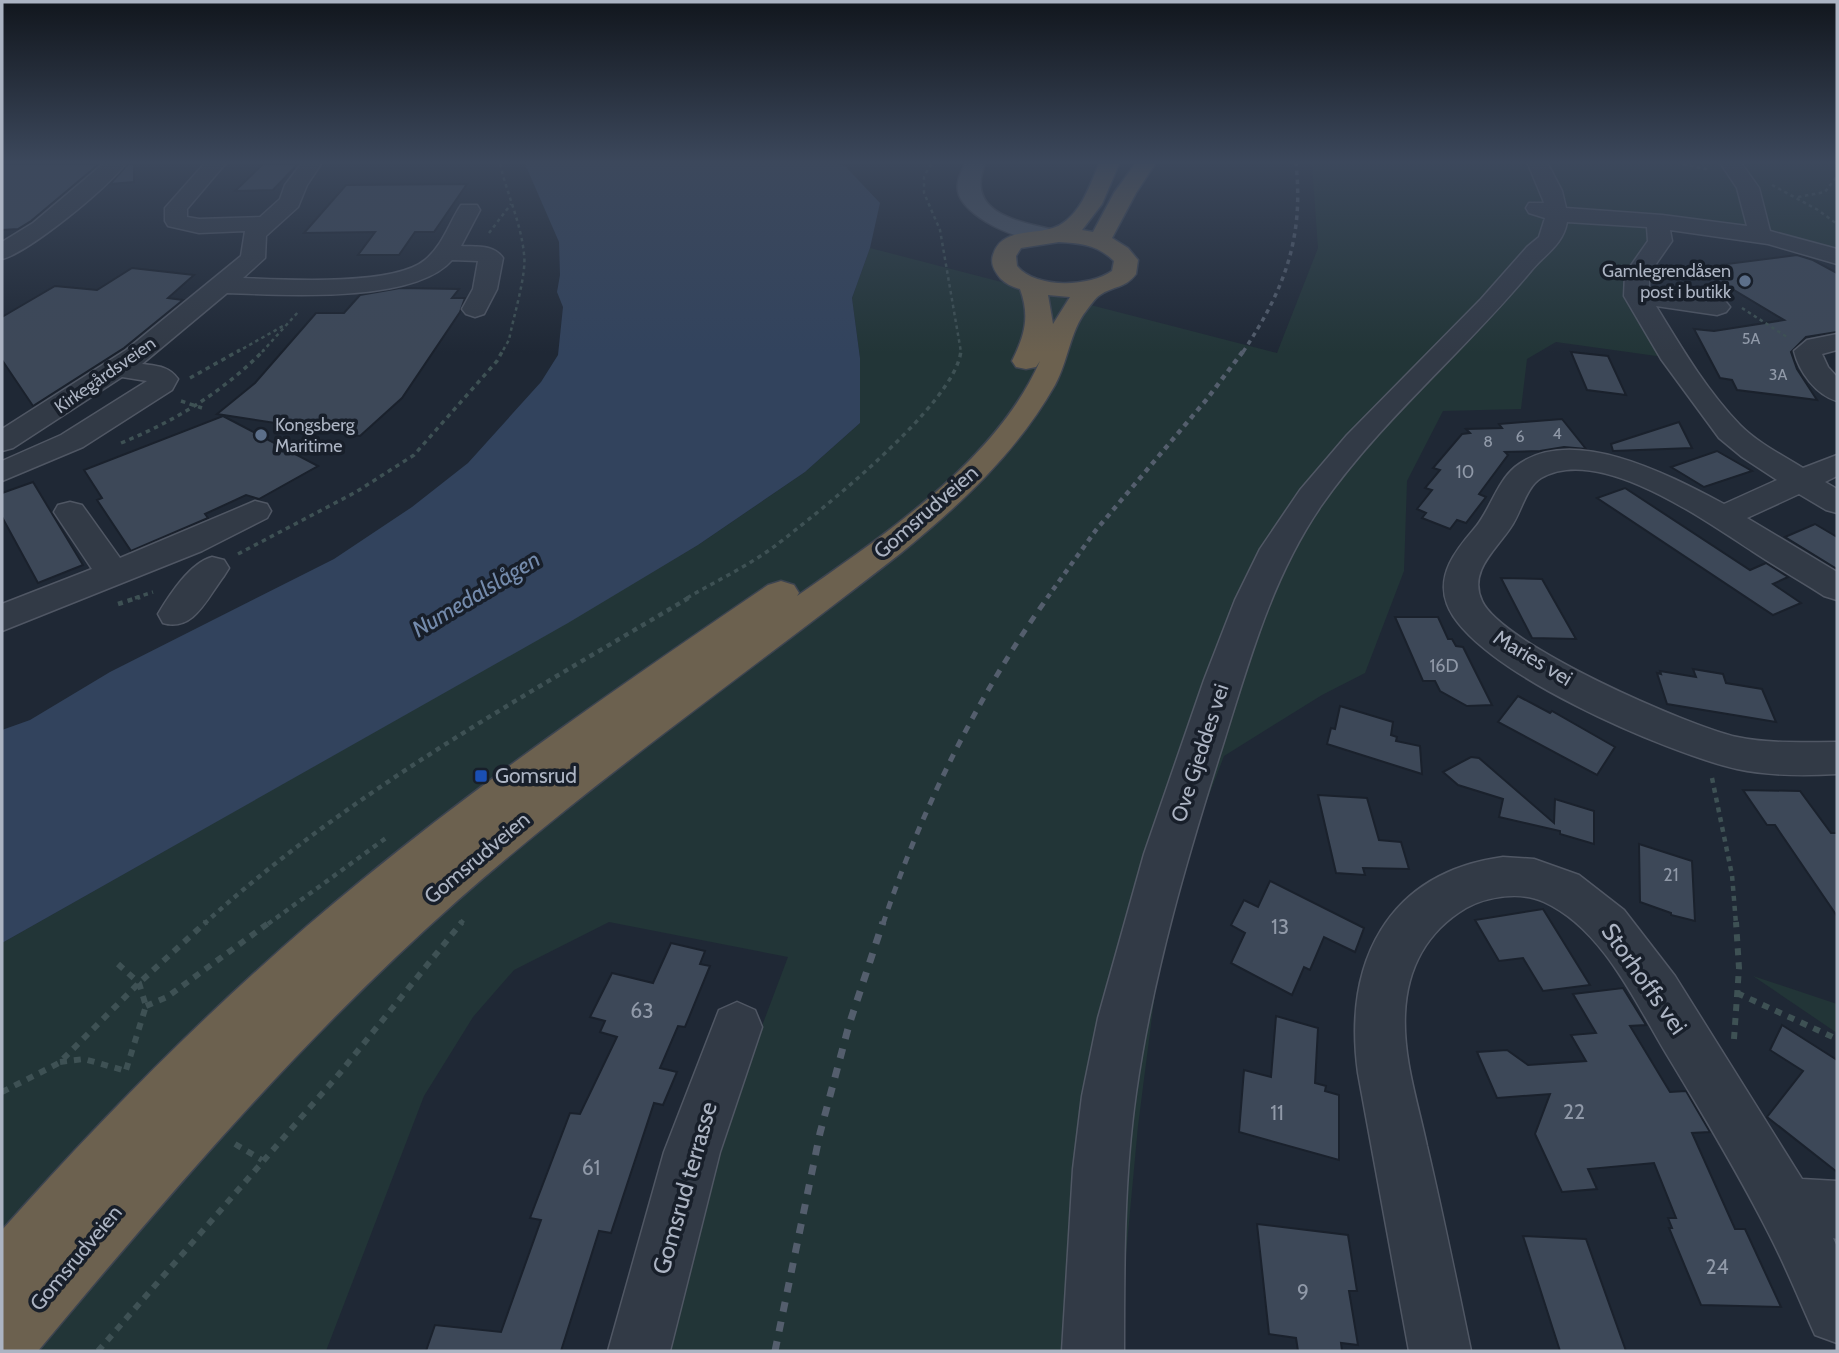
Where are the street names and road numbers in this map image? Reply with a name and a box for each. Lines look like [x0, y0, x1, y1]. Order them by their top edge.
street label: Kirkegårdsveien [50, 332, 160, 418]
street label: Gomsrudveien [868, 460, 983, 564]
street label: Maries vei [1489, 624, 1577, 691]
street label: Ove Gjeddes vei [1165, 681, 1235, 825]
street label: Gomsrudveien [419, 806, 534, 909]
street label: Storhoffs vei [1596, 918, 1693, 1040]
street label: Gomsrud terrasse [646, 1098, 723, 1277]
street label: Gomsrudveien [24, 1200, 127, 1315]

